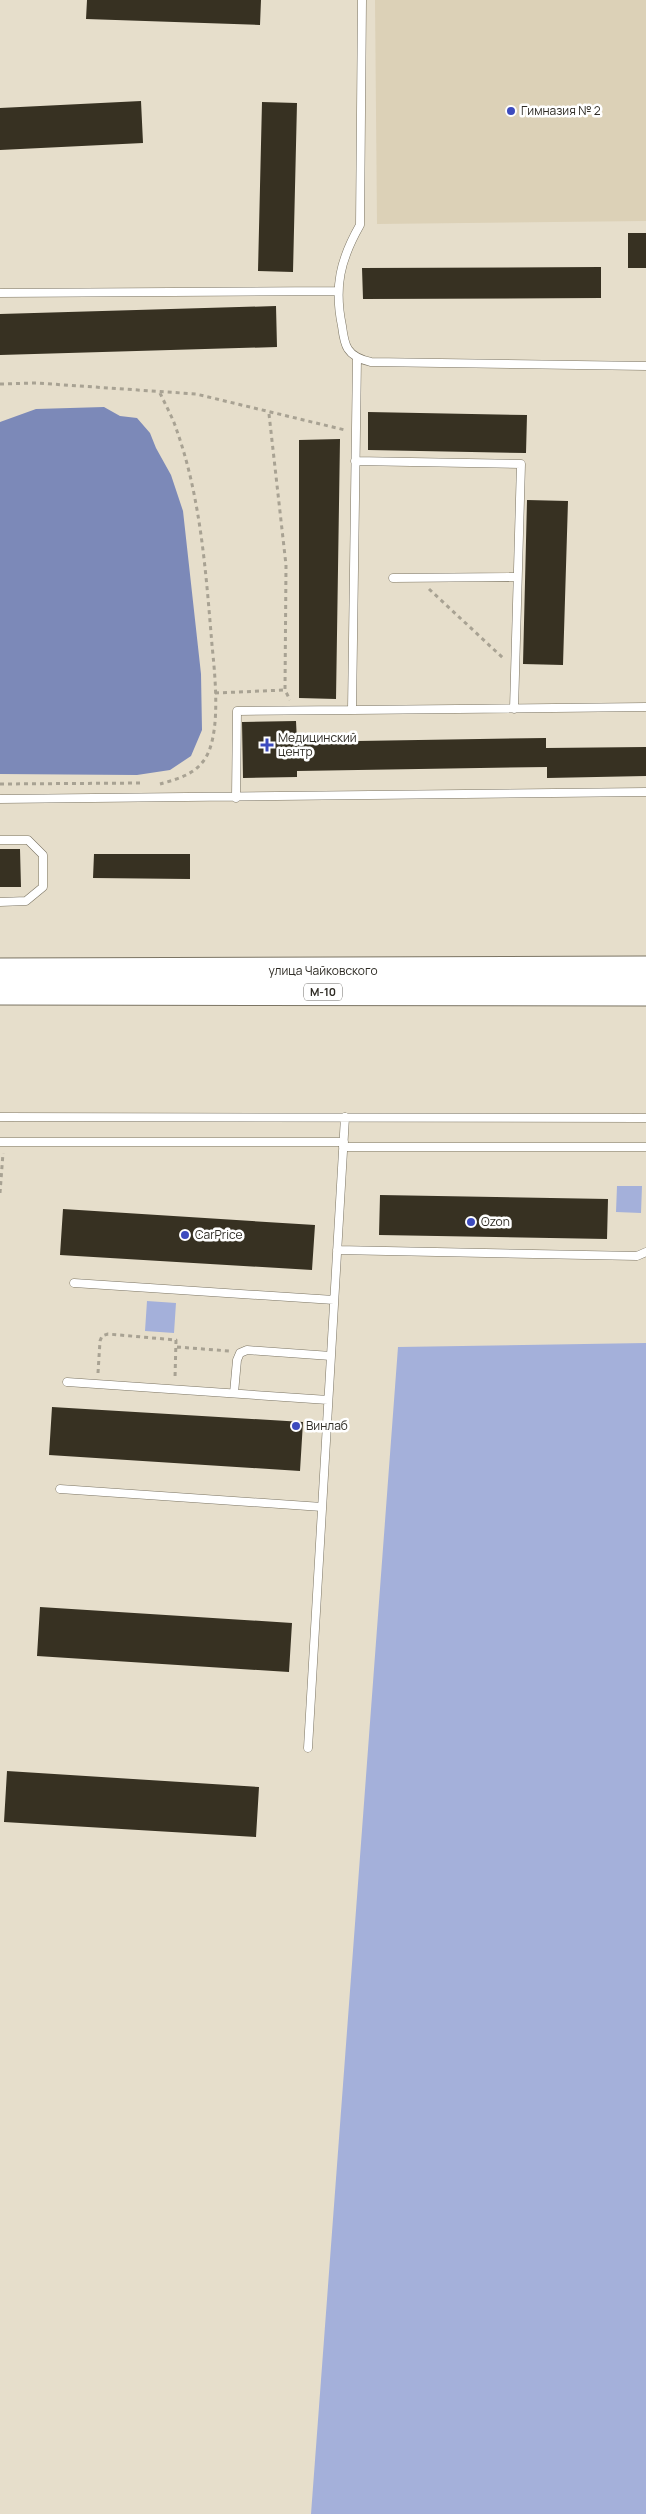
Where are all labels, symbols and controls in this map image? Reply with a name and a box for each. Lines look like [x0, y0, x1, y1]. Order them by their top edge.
place label: Гимназия № 2 [521, 102, 601, 119]
marker: Гимназия № 2 [505, 105, 517, 117]
place label: Медицинский центр [278, 729, 357, 760]
marker: Медицинский центр [260, 738, 274, 752]
street label: улица Чайковского [268, 962, 378, 979]
road number: М-10 [304, 984, 342, 1000]
place label: Ozon [481, 1213, 510, 1230]
marker: Ozon [465, 1216, 477, 1228]
place label: CarPrice [195, 1226, 242, 1243]
marker: CarPrice [179, 1229, 191, 1241]
place label: Винлаб [306, 1417, 348, 1434]
marker: Винлаб [290, 1420, 302, 1432]

